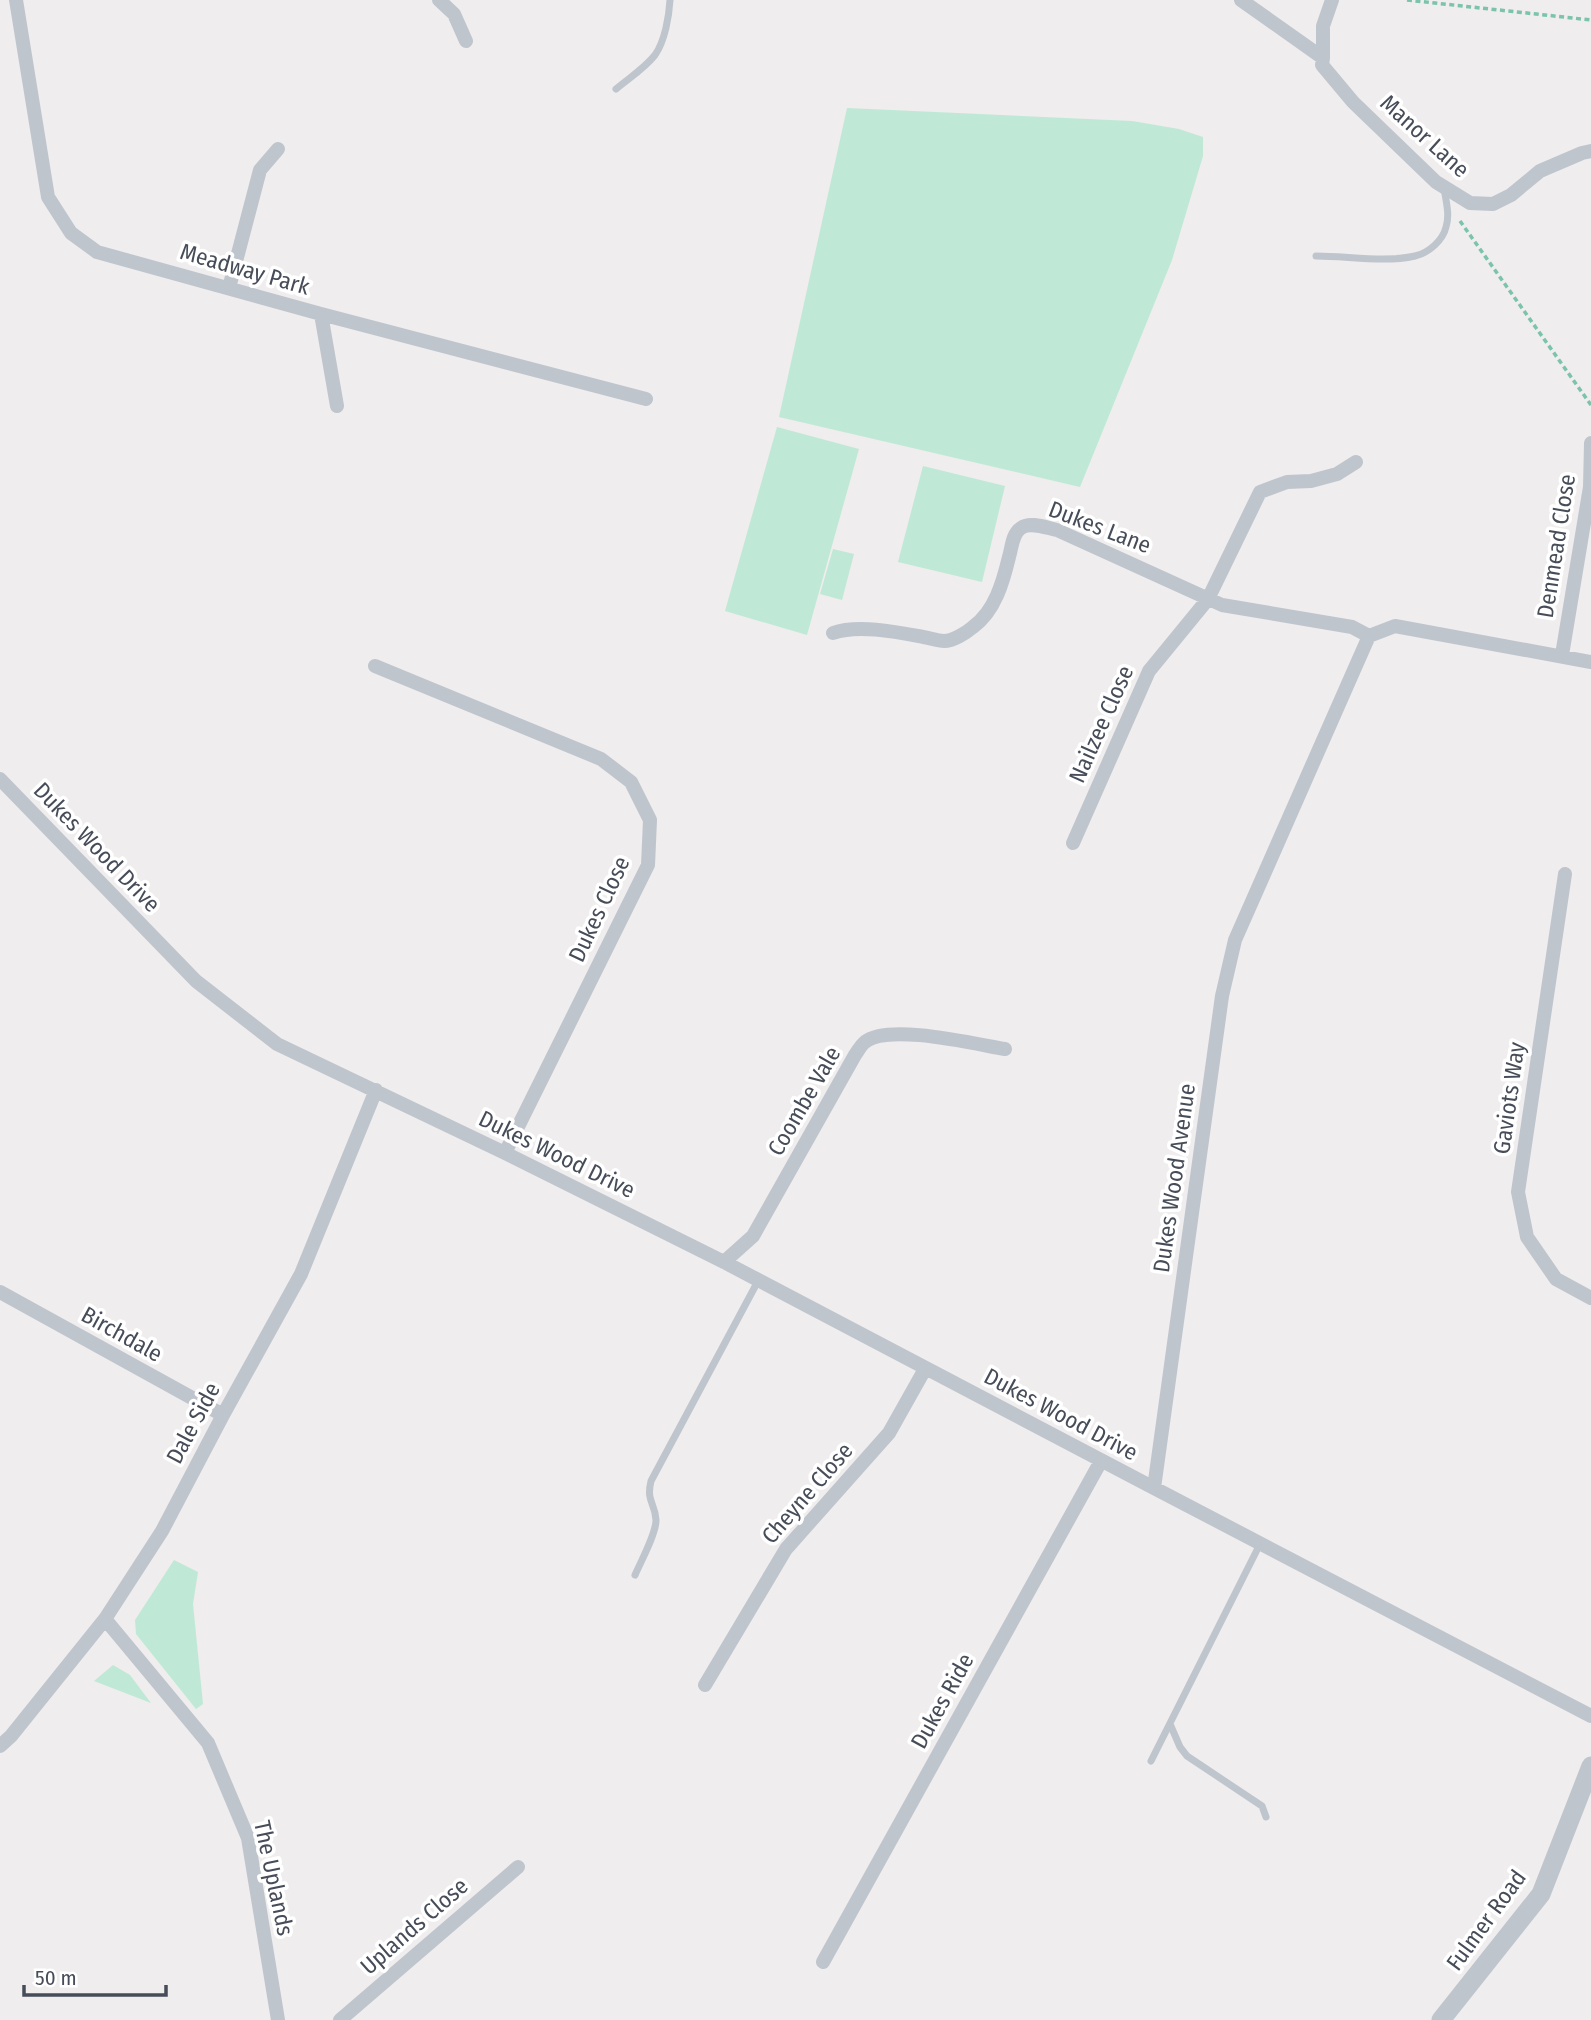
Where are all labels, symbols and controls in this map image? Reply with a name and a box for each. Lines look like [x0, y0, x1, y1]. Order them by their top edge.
street label: Manor Lane [1375, 89, 1475, 183]
street label: Meadway Park [177, 237, 313, 301]
street label: Denmead Close [1531, 472, 1581, 620]
street label: Dukes Lane [1045, 495, 1155, 559]
street label: Nailzee Close [1063, 661, 1139, 787]
street label: Dukes Wood Drive [28, 776, 166, 918]
street label: Dukes Close [562, 852, 636, 966]
street label: Gaviots Way [1487, 1040, 1531, 1156]
street label: Coombe Vale [762, 1041, 846, 1161]
street label: Dukes Wood Avenue [1147, 1082, 1201, 1274]
street label: Dukes Wood Drive [474, 1104, 640, 1204]
street label: Birchdale [77, 1300, 167, 1368]
street label: Dukes Wood Drive [979, 1362, 1143, 1466]
street label: Dale Side [160, 1378, 226, 1468]
street label: Cheyne Close [756, 1437, 858, 1549]
street label: Dukes Ride [904, 1649, 980, 1753]
street label: The Uplands [248, 1818, 300, 1938]
street label: Fulmer Road [1440, 1864, 1532, 1976]
street label: Uplands Close [354, 1872, 474, 1980]
scale bar [24, 1954, 166, 1998]
text: 50 m [35, 1965, 77, 1991]

